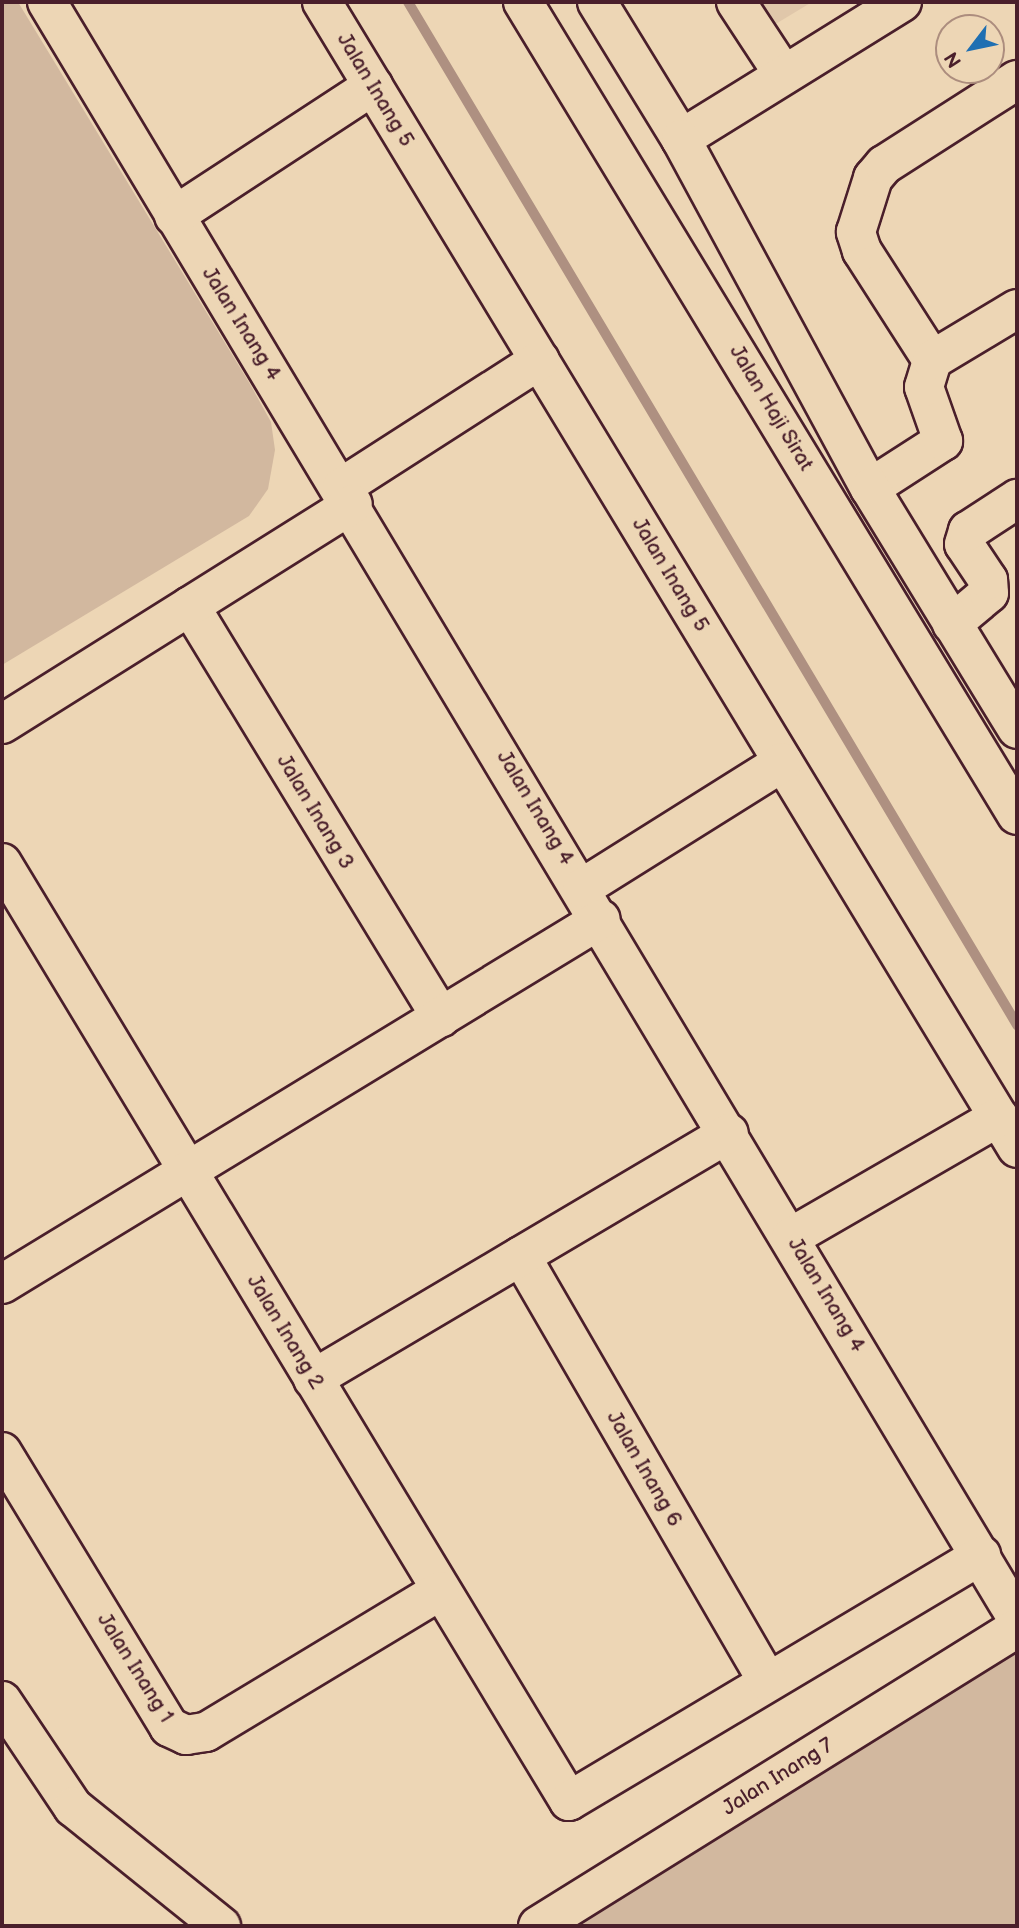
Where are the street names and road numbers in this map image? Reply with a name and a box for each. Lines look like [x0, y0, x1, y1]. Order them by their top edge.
street label: Jalan Inang 5 [331, 29, 419, 151]
street label: Jalan Inang 4 [196, 263, 286, 385]
street label: Jalan Haji Sirat [724, 341, 818, 475]
street label: Jalan Inang 5 [626, 514, 714, 636]
street label: Jalan Inang 4 [491, 746, 579, 870]
street label: Jalan Inang 3 [271, 750, 359, 874]
street label: Jalan Inang 4 [782, 1233, 870, 1357]
street label: Jalan Inang 2 [241, 1270, 329, 1394]
street label: Jalan Inang 6 [601, 1407, 687, 1531]
street label: Jalan Inang 1 [91, 1609, 179, 1727]
street label: Jalan Inang 7 [718, 1733, 838, 1821]

